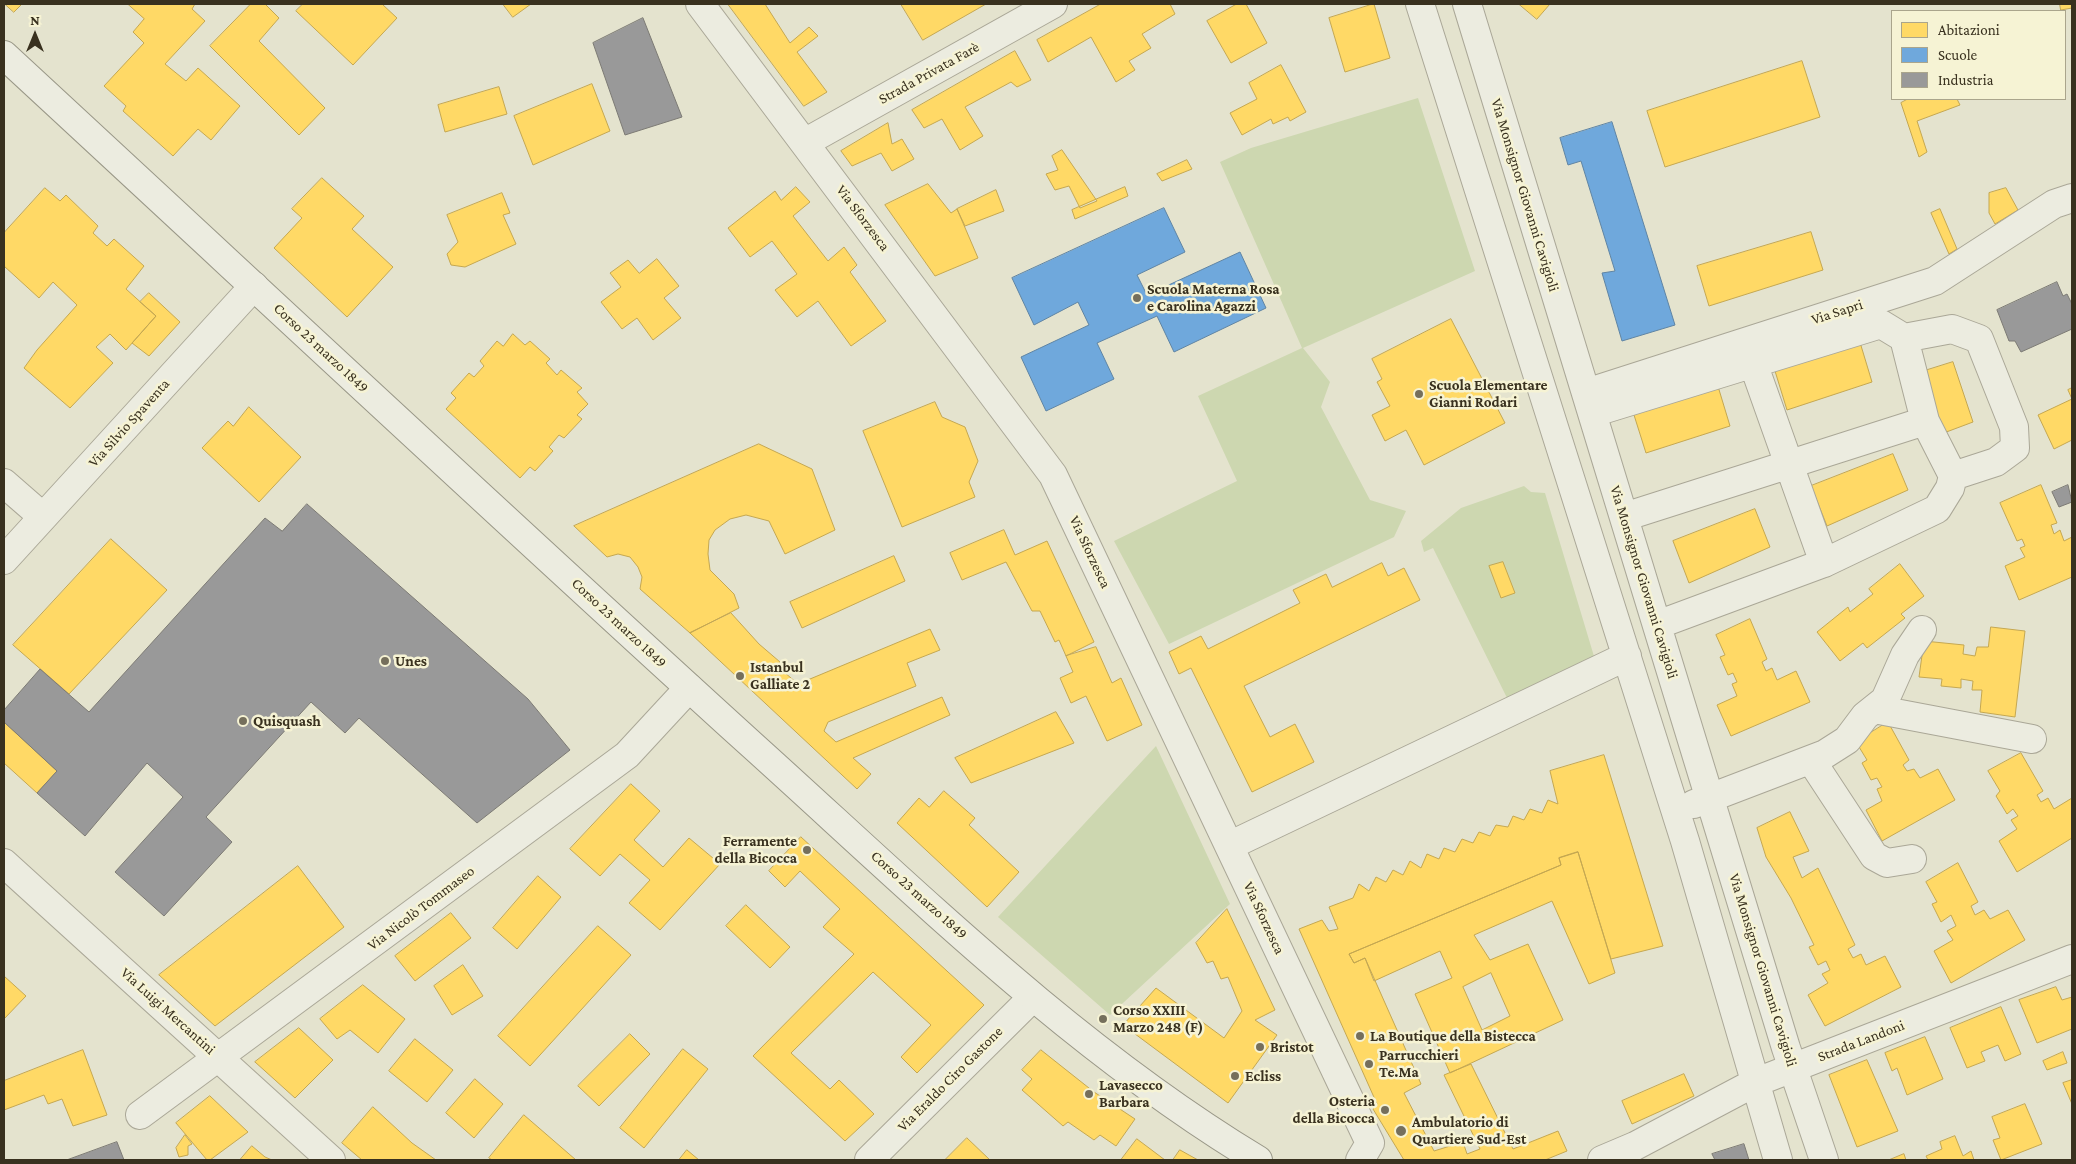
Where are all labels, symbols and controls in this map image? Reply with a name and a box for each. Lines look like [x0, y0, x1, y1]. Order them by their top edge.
north arrow [10, 10, 60, 60]
legend [1891, 10, 2066, 100]
text: N [30, 12, 40, 28]
text: Abitazioni [1938, 22, 2000, 38]
street label: Strada Privata Farè [875, 38, 983, 108]
text: Scuole [1938, 47, 1977, 63]
text: Industria [1938, 72, 1994, 88]
street label: Via Monsignor Giovanni Cavigioli [1487, 96, 1563, 294]
street label: Via Sforzesca [832, 181, 894, 255]
place label: Scuola Materna Rosa e Carolina Agazzi [1147, 280, 1280, 315]
marker: Scuola Materna Rosa e Carolina Agazzi [1131, 292, 1143, 304]
street label: Via Sapri [1809, 295, 1865, 329]
street label: Corso 23 marzo 1849 [270, 299, 372, 397]
street label: Via Silvio Spaventa [84, 375, 174, 471]
place label: Scuola Elementare Gianni Rodari [1429, 376, 1547, 411]
marker: Scuola Elementare Gianni Rodari [1413, 388, 1425, 400]
street label: Via Monsignor Giovanni Cavigioli [1606, 483, 1682, 681]
street label: Via Sforzesca [1065, 513, 1115, 591]
street label: Corso 23 marzo 1849 [568, 574, 670, 672]
place label: Unes [395, 652, 427, 670]
marker: Unes [379, 655, 391, 667]
place label: Istanbul Galliate 2 [750, 658, 810, 693]
marker: Istanbul Galliate 2 [734, 670, 746, 682]
place label: Quisquash [253, 712, 321, 730]
marker: Quisquash [237, 715, 249, 727]
place label: Ferramente della Bicocca [715, 832, 797, 867]
marker: Ferramente della Bicocca [801, 844, 813, 856]
street label: Corso 23 marzo 1849 [867, 847, 971, 943]
street label: Via Nicolò Tommaseo [364, 862, 478, 954]
street label: Via Monsignor Giovanni Cavigioli [1725, 871, 1801, 1069]
street label: Via Sforzesca [1239, 879, 1289, 957]
street label: Via Luigi Mercantini [117, 964, 219, 1058]
place label: Corso XXIII Marzo 248 (F) [1113, 1001, 1204, 1036]
marker: Corso XXIII Marzo 248 (F) [1097, 1013, 1109, 1025]
street label: Strada Landoni [1815, 1016, 1907, 1066]
street label: Via Eraldo Ciro Gastone [894, 1023, 1006, 1135]
place label: La Boutique della Bistecca [1370, 1027, 1536, 1045]
marker: La Boutique della Bistecca [1354, 1030, 1366, 1042]
place label: Bristot [1270, 1038, 1314, 1056]
marker: Bristot [1254, 1041, 1266, 1053]
place label: Parrucchieri Te.Ma [1379, 1046, 1459, 1081]
marker: Parrucchieri Te.Ma [1363, 1058, 1375, 1070]
place label: Ecliss [1245, 1067, 1281, 1085]
marker: Ecliss [1229, 1070, 1241, 1082]
place label: Lavasecco Barbara [1099, 1076, 1163, 1111]
marker: Lavasecco Barbara [1083, 1088, 1095, 1100]
place label: Osteria della Bicocca [1293, 1092, 1375, 1127]
marker: Osteria della Bicocca [1379, 1104, 1391, 1116]
place label: Ambulatorio di Quartiere Sud-Est [1412, 1113, 1526, 1148]
marker: Ambulatorio di Quartiere Sud-Est [1394, 1124, 1408, 1138]

